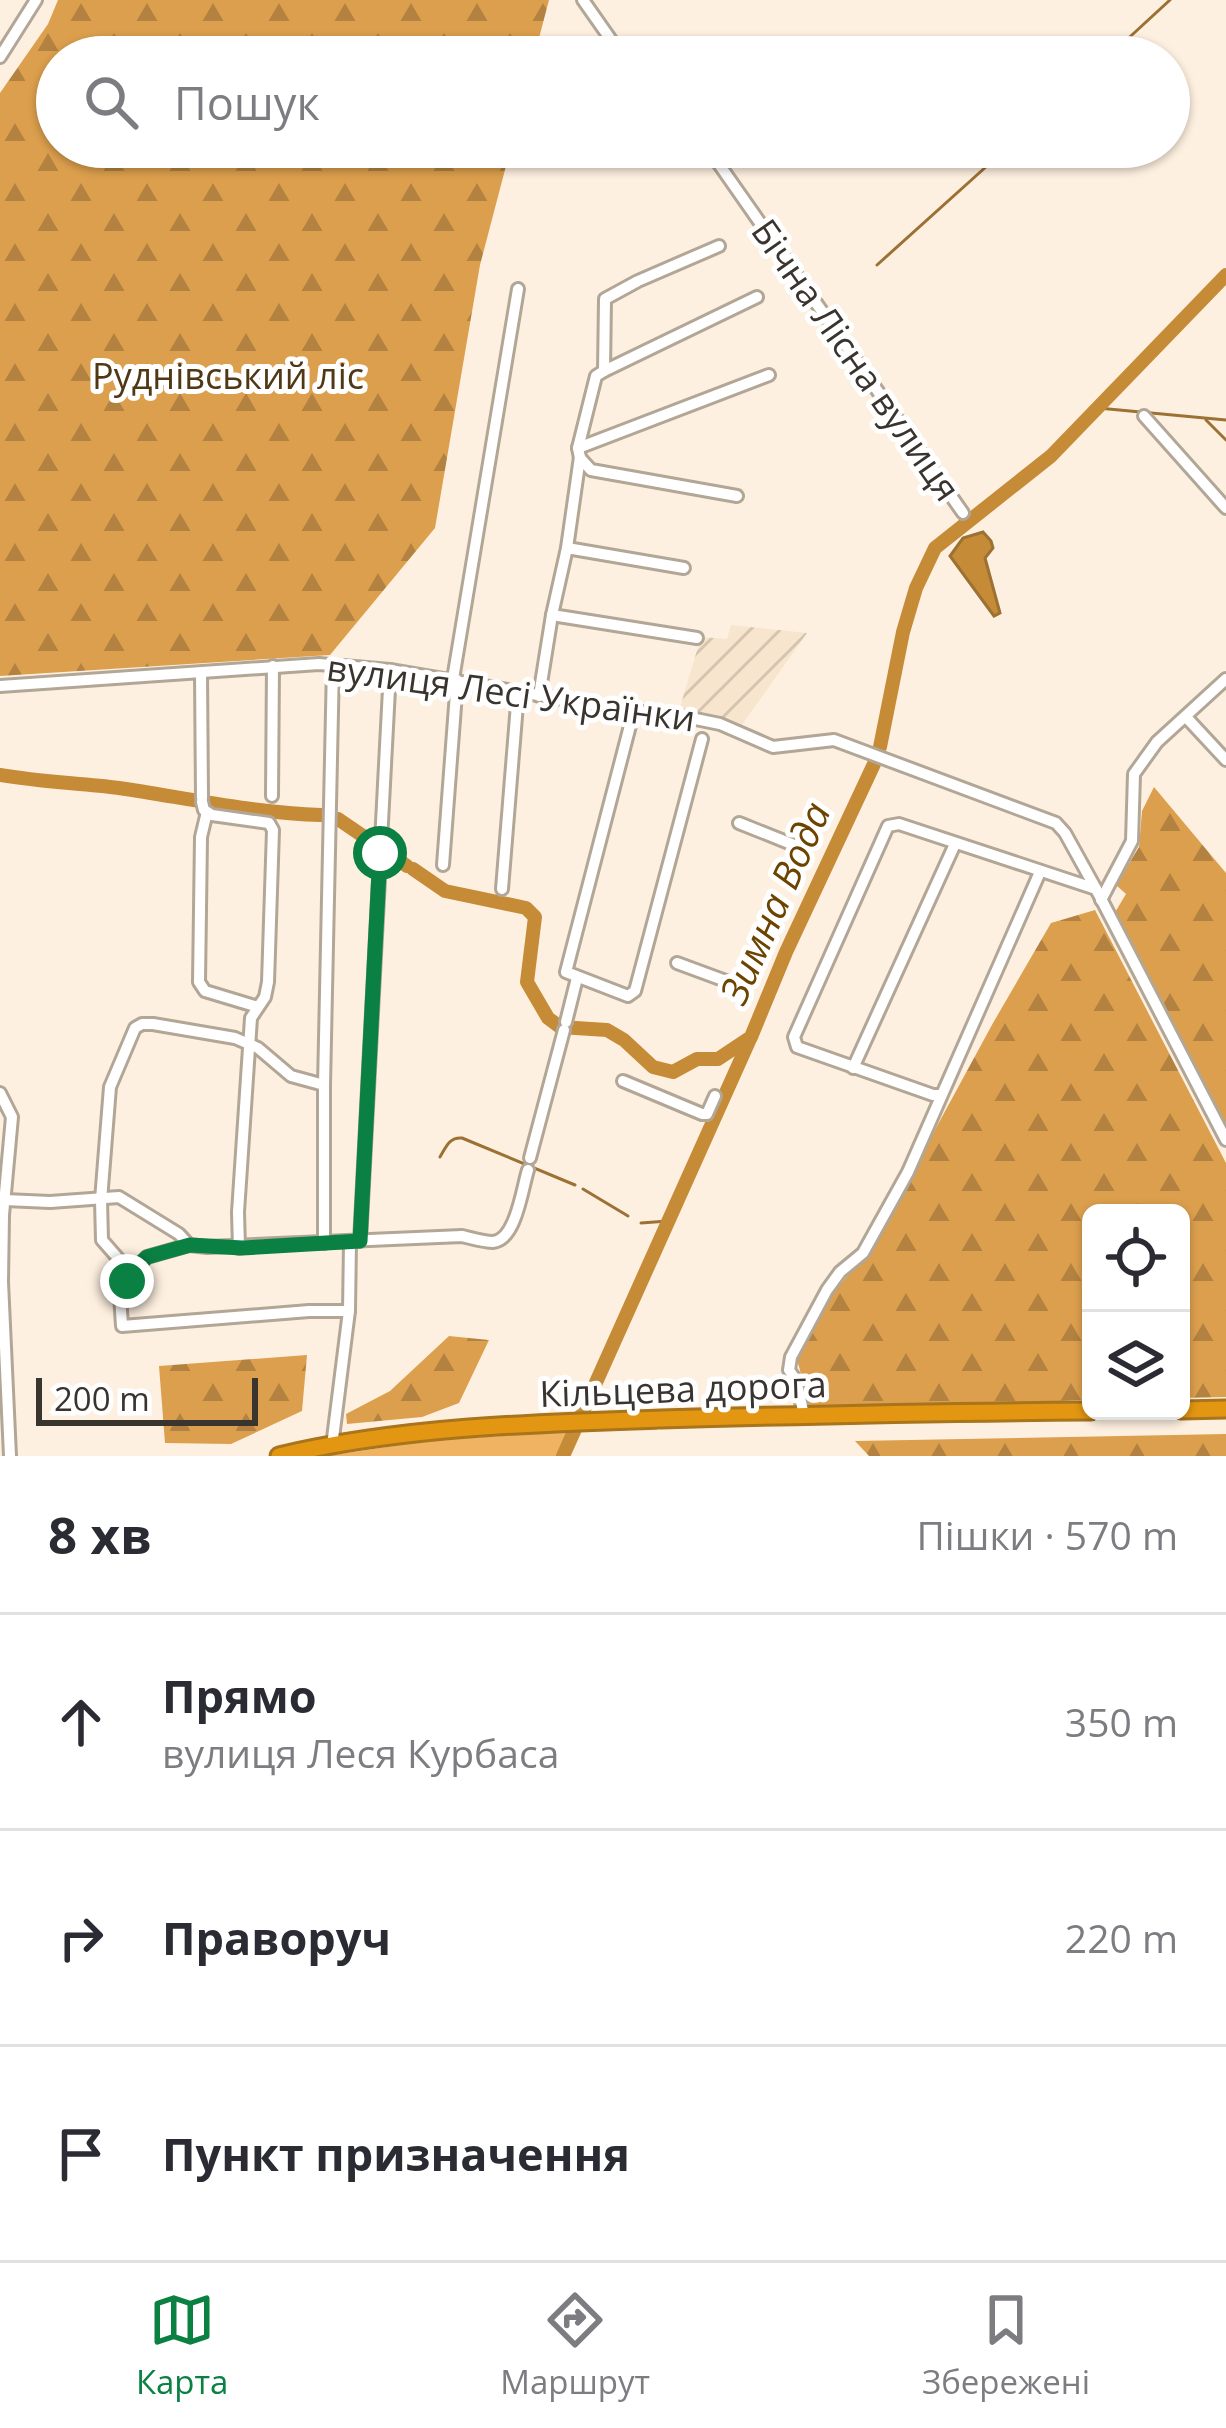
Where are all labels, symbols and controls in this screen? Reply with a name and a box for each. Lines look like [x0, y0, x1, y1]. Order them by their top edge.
search box [36, 36, 1190, 168]
icon: search [78, 69, 144, 135]
text: Пошук [174, 72, 320, 133]
street label: Бічна Лісна вулиця [741, 209, 972, 510]
park label: Руднівський ліс [92, 351, 364, 400]
street label: вулиця Лесі Українки [324, 642, 698, 743]
water label: Зимна Вода [705, 793, 842, 1012]
route start [353, 826, 407, 880]
map controls [1082, 1204, 1190, 1420]
button: locate [1082, 1204, 1190, 1312]
route end [100, 1254, 154, 1308]
button: layers [1082, 1312, 1190, 1420]
street label: Кільцева дорога [539, 1359, 827, 1418]
scale bar [36, 1372, 258, 1425]
text: 200 m [54, 1376, 150, 1421]
text: 8 хв [48, 1499, 152, 1569]
text: Пішки · 570 m [916, 1508, 1178, 1561]
text: Прямо [162, 1665, 317, 1726]
icon: ahead [48, 1689, 114, 1755]
text: 350 m [1065, 1695, 1178, 1748]
text: вулиця Леся Курбаса [162, 1726, 559, 1779]
icon: right [48, 1905, 114, 1971]
text: Праворуч [162, 1907, 391, 1968]
text: 220 m [1065, 1911, 1178, 1964]
icon: arrive [48, 2121, 114, 2187]
text: Пункт призначення [162, 2123, 630, 2184]
tab: Карта [136, 2287, 228, 2404]
tab: Маршрут [500, 2287, 650, 2404]
tab: Збережені [922, 2287, 1090, 2404]

